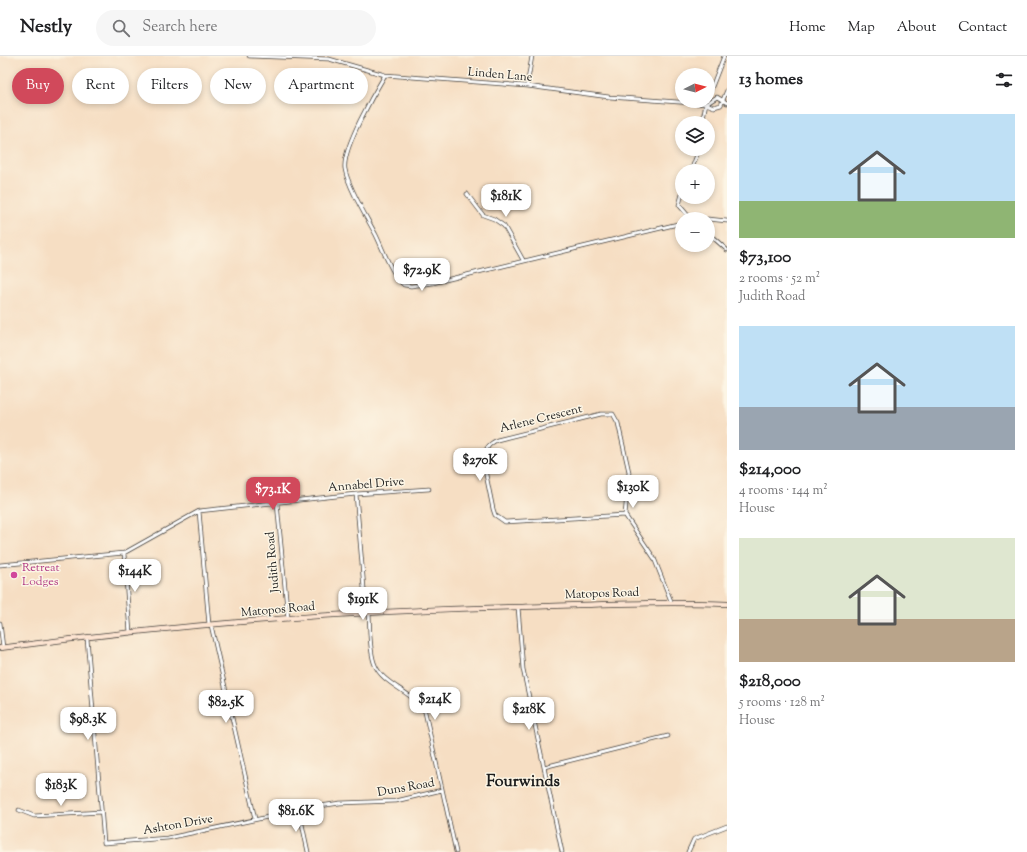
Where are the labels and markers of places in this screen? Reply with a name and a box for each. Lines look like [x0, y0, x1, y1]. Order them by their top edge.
pin: $181K [478, 184, 534, 218]
pin: $72.9K [389, 258, 455, 292]
pin: $270K [452, 448, 508, 482]
pin: $130K [605, 475, 661, 509]
pin: $73.1K [240, 477, 306, 511]
place label: Retreat Lodges [22, 559, 60, 591]
pin: $144K [107, 559, 163, 593]
marker: Retreat Lodges [9, 570, 19, 580]
pin: $191K [335, 587, 391, 621]
pin: $214K [407, 687, 463, 721]
pin: $82.5K [193, 690, 259, 724]
pin: $218K [501, 697, 557, 731]
pin: $98.3K [55, 707, 121, 741]
pin: $183K [33, 773, 89, 807]
pin: $81.6K [263, 799, 329, 833]

